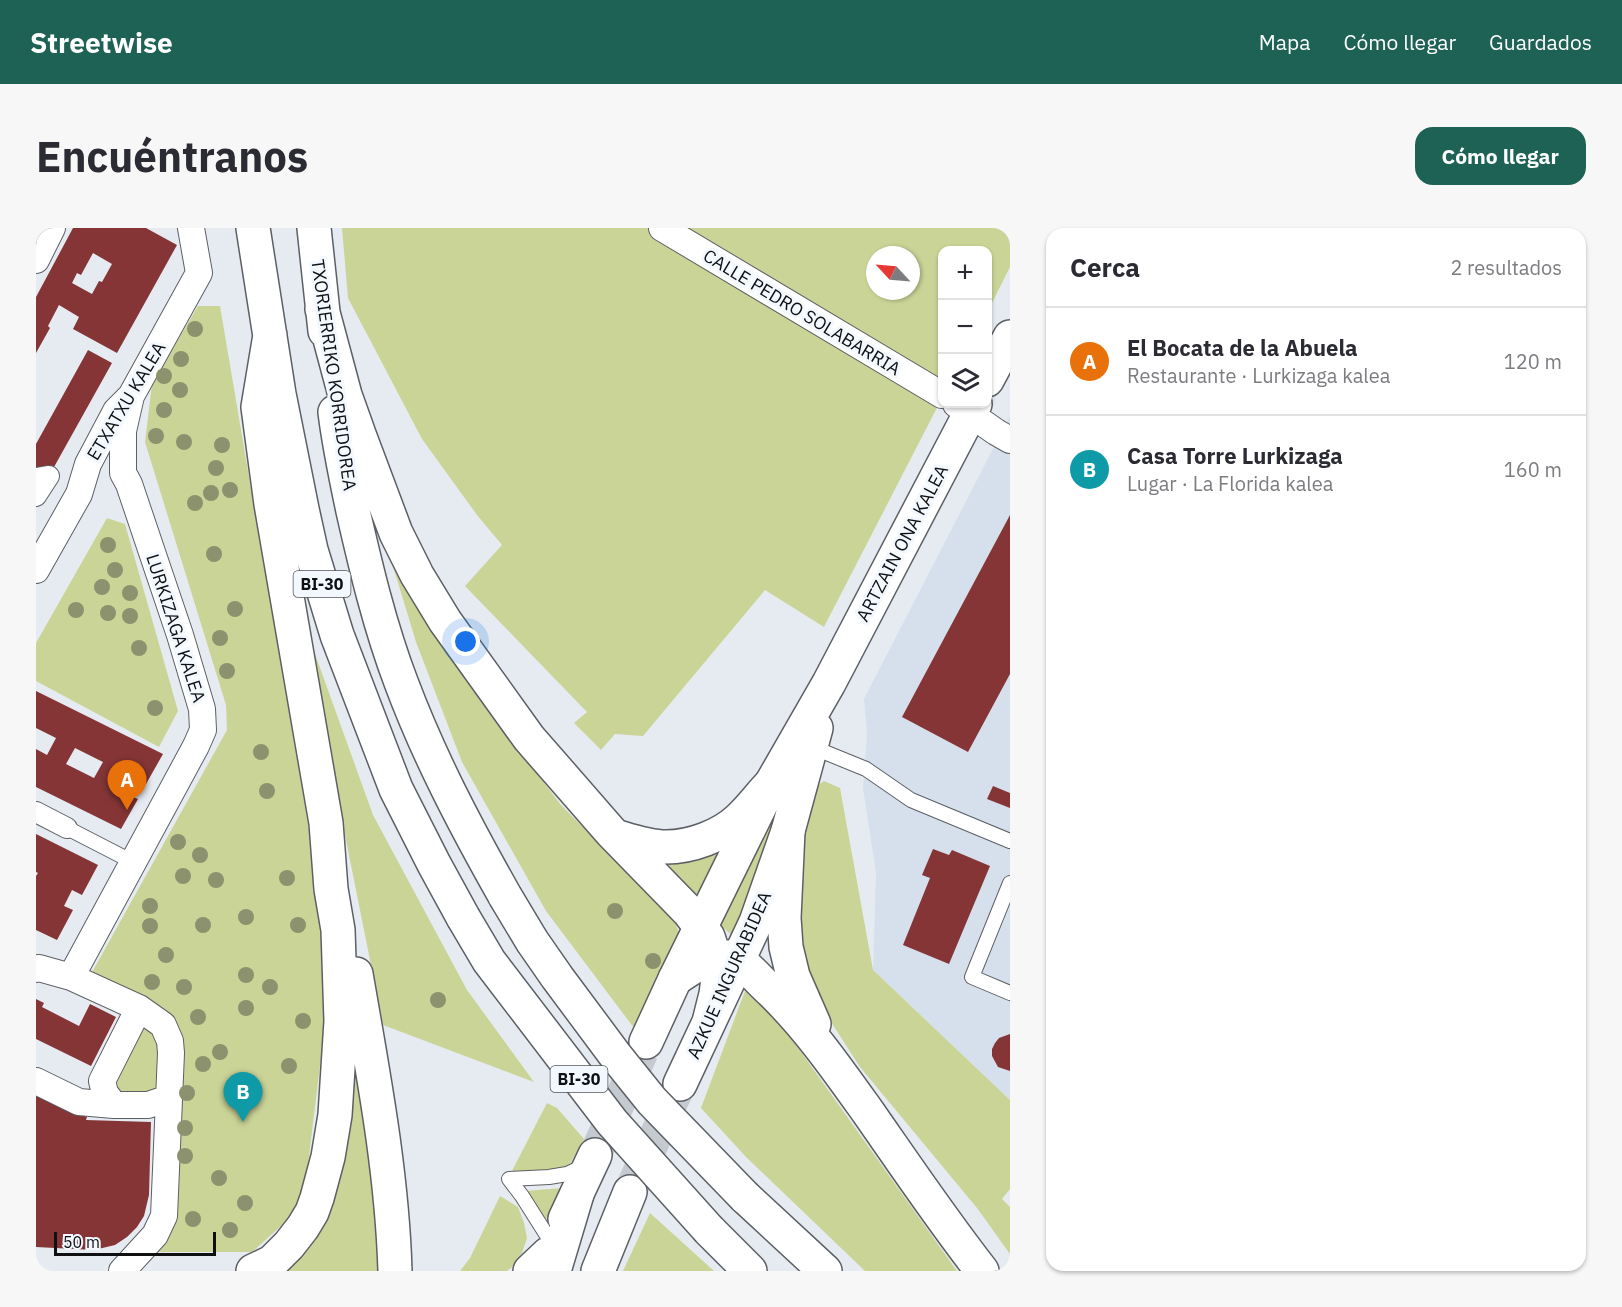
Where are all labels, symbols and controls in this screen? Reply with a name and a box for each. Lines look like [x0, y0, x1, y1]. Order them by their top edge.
text: Streetwise [30, 24, 173, 61]
text: Mapa [1259, 28, 1310, 56]
text: Cómo llegar [1343, 28, 1456, 56]
text: Guardados [1489, 28, 1592, 56]
button: Cómo llegar [1415, 127, 1586, 185]
text: Encuéntranos [36, 129, 308, 184]
street label: CALLE PEDRO SOLABARRIA [699, 244, 905, 380]
north arrow [866, 246, 920, 300]
map controls [938, 246, 992, 408]
button: + [938, 246, 992, 300]
text: Cerca [1070, 250, 1140, 284]
text: 2 resultados [1450, 254, 1562, 281]
street label: TXORIERRIKO KORRIDOREA [306, 258, 362, 493]
button: − [938, 300, 992, 354]
text: El Bocata de la Abuela [1127, 333, 1358, 362]
street label: ETXATXU KALEA [82, 337, 171, 464]
text: A [1083, 348, 1096, 375]
text: 120 m [1504, 348, 1562, 375]
button: layers [938, 354, 992, 408]
text: Restaurante · Lurkizaga kalea [1127, 362, 1390, 389]
text: Casa Torre Lurkizaga [1127, 441, 1343, 470]
text: B [1083, 456, 1096, 483]
text: 160 m [1504, 456, 1562, 483]
street label: ARTZAIN ONA KALEA [851, 460, 953, 625]
text: Lugar · La Florida kalea [1127, 470, 1333, 497]
street label: LURKIZAGA KALEA [141, 551, 211, 706]
road number: BI-30 [294, 571, 350, 597]
your location [451, 627, 480, 656]
pin: A [108, 760, 146, 810]
street label: AZKUE INGURABIDEA [682, 887, 777, 1062]
road number: BI-30 [550, 1066, 608, 1092]
pin: B [224, 1072, 262, 1122]
scale bar [54, 1229, 216, 1256]
text: 50 m [63, 1232, 100, 1252]

